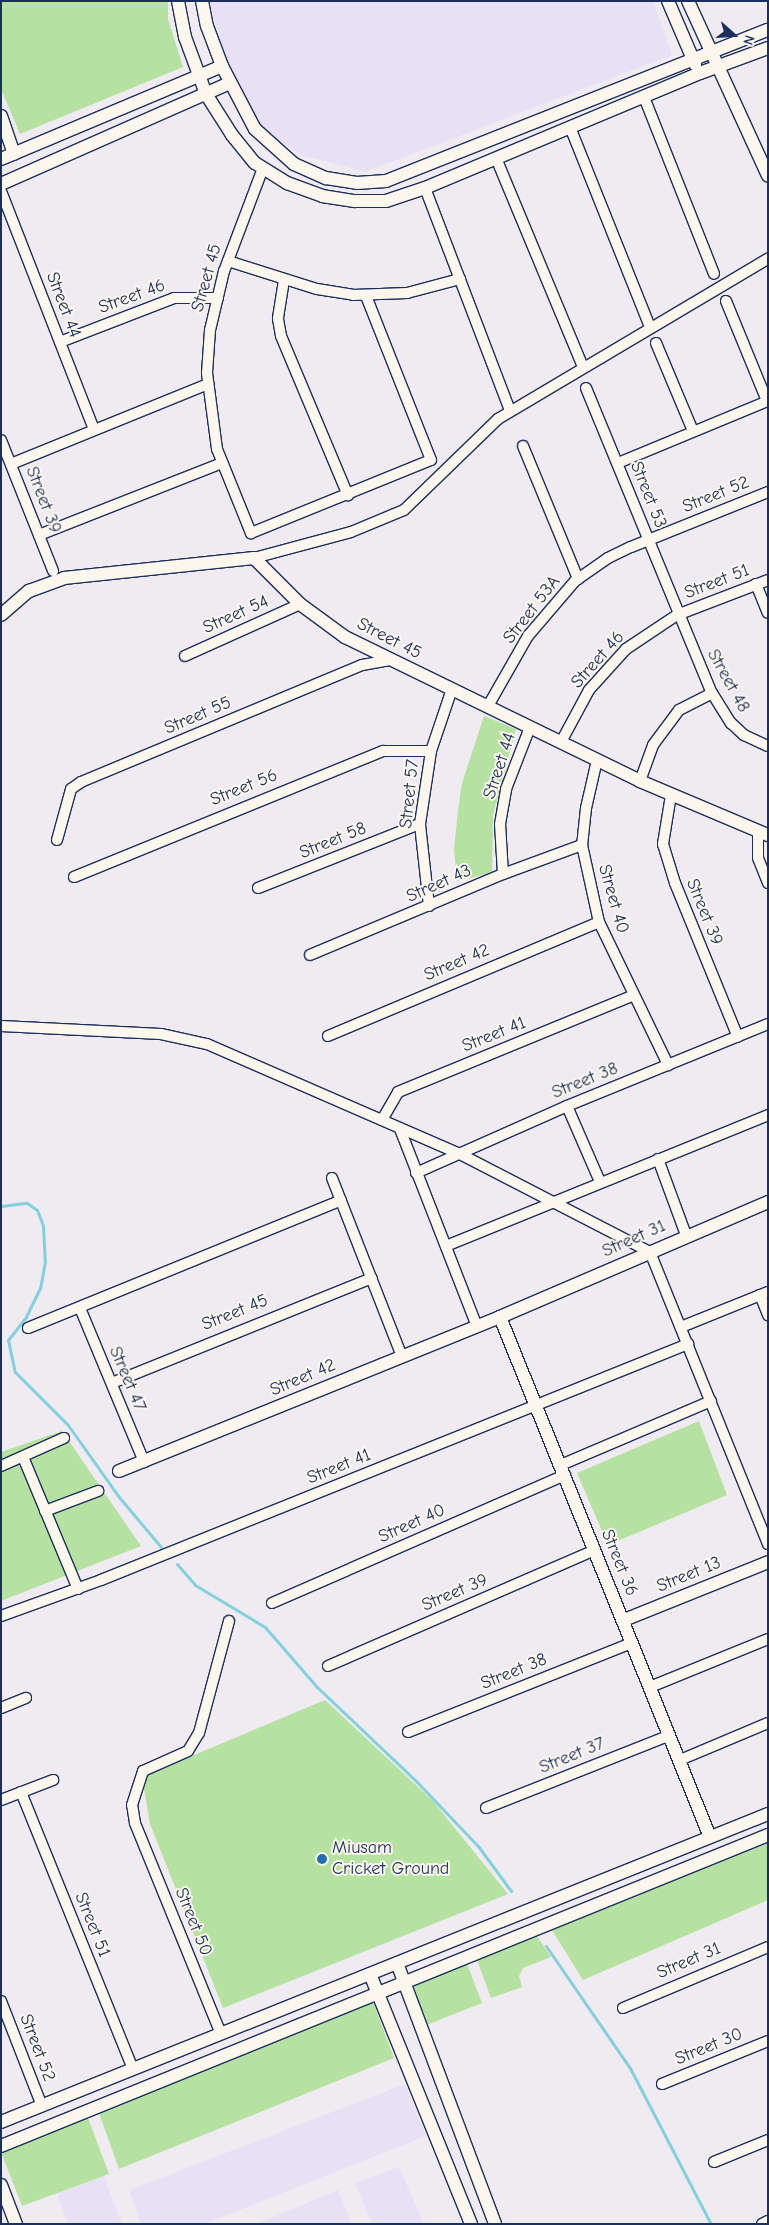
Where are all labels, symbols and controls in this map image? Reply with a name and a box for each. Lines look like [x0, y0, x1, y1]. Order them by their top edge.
north arrow [709, 10, 759, 60]
text: N [739, 33, 758, 47]
street label: Street 45 [187, 242, 227, 314]
street label: Street 44 [41, 269, 85, 341]
street label: Street 46 [96, 275, 168, 319]
street label: Street 53 [625, 459, 671, 531]
street label: Street 39 [20, 464, 66, 536]
street label: Street 52 [679, 472, 753, 518]
street label: Street 51 [681, 560, 753, 604]
street label: Street 53A [499, 572, 565, 648]
street label: Street 54 [200, 591, 272, 639]
street label: Street 45 [353, 614, 425, 664]
street label: Street 46 [567, 627, 629, 693]
street label: Street 48 [702, 646, 754, 716]
street label: Street 55 [161, 692, 235, 740]
street label: Street 44 [479, 730, 521, 802]
street label: Street 57 [396, 758, 424, 830]
street label: Street 56 [207, 765, 281, 811]
street label: Street 58 [296, 818, 370, 864]
street label: Street 43 [403, 860, 475, 908]
street label: Street 40 [593, 862, 633, 936]
street label: Street 39 [681, 876, 727, 948]
street label: Street 42 [421, 940, 493, 986]
street label: Street 41 [459, 1012, 529, 1058]
street label: Street 38 [549, 1058, 621, 1104]
street label: Street 31 [599, 1215, 669, 1263]
street label: Street 45 [199, 1290, 271, 1336]
street label: Street 47 [104, 1343, 150, 1415]
street label: Street 42 [267, 1355, 339, 1401]
street label: Street 41 [304, 1444, 374, 1490]
street label: Street 40 [375, 1500, 449, 1548]
street label: Street 36 [596, 1527, 642, 1599]
street label: Street 13 [654, 1552, 724, 1598]
street label: Street 39 [419, 1569, 491, 1617]
street label: Street 38 [478, 1649, 550, 1695]
street label: Street 37 [536, 1733, 608, 1779]
place label: Miusam Cricket Ground [332, 1838, 449, 1880]
marker: Miusam Cricket Ground [316, 1853, 328, 1865]
street label: Street 50 [170, 1885, 216, 1959]
street label: Street 51 [69, 1889, 115, 1961]
street label: Street 31 [654, 1938, 724, 1984]
street label: Street 52 [14, 2011, 60, 2085]
street label: Street 30 [672, 2024, 746, 2070]

